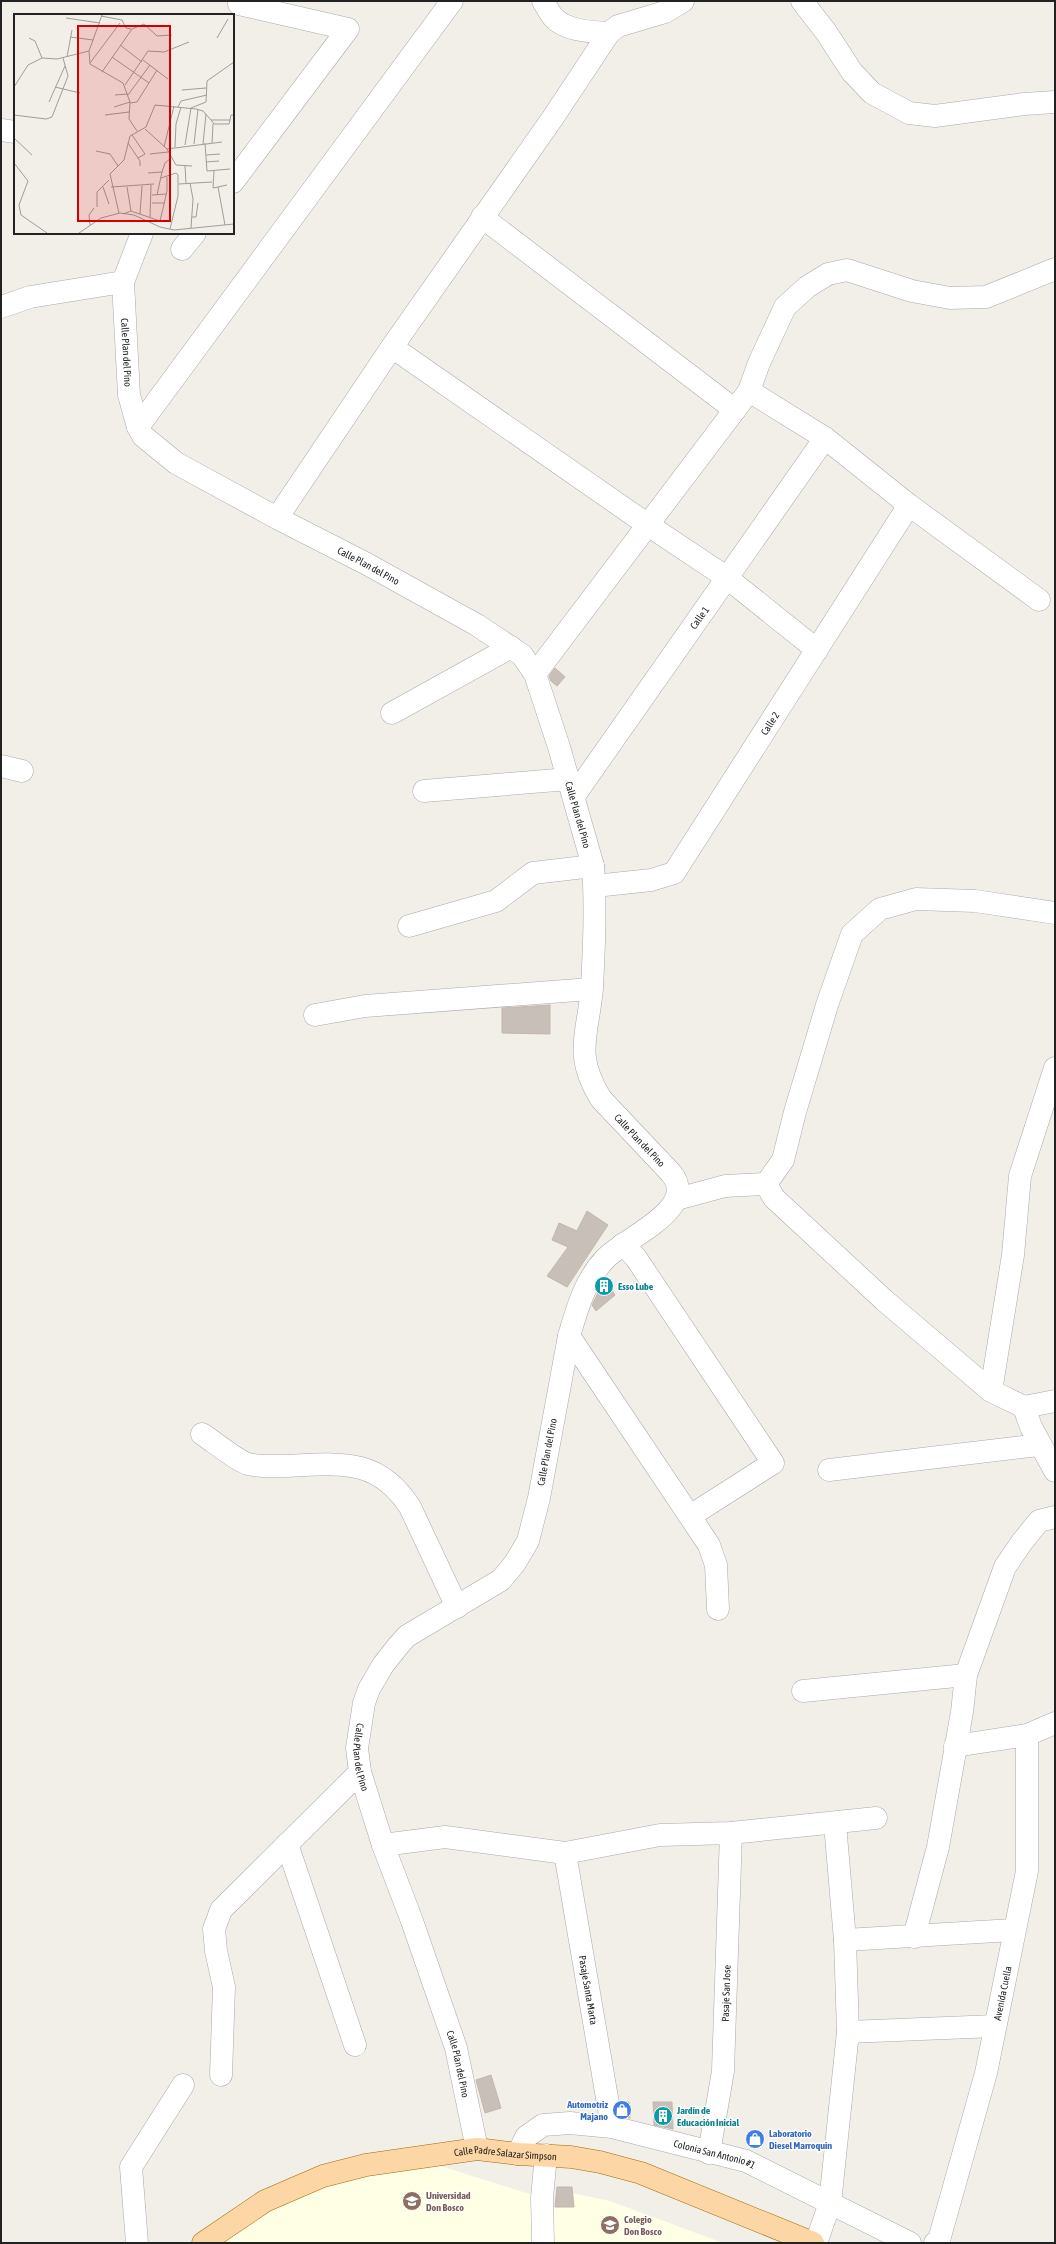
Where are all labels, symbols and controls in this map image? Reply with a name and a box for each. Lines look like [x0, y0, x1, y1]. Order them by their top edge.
inset map [14, 14, 234, 234]
street label: Calle Plan del Pino [119, 318, 134, 387]
street label: Calle Plan del Pino [336, 544, 402, 587]
street label: Calle 1 [687, 604, 711, 631]
street label: Calle 2 [758, 710, 781, 737]
street label: Calle Plan del Pino [564, 780, 593, 849]
street label: Calle Plan del Pino [612, 1111, 668, 1169]
building icon: Esso Lube [593, 1275, 615, 1297]
place label: Esso Lube [618, 1281, 654, 1292]
street label: Calle Plan del Pino [535, 1417, 559, 1487]
street label: Calle Plan del Pino [352, 1723, 371, 1793]
street label: Pasaje Santa Marta [577, 1954, 600, 2026]
street label: Pasaje San Jose [719, 1964, 732, 2022]
street label: Avenida Cuella [991, 1965, 1013, 2021]
street label: Calle Plan del Pino [445, 2029, 472, 2099]
place label: Automotriz Majano [566, 2099, 608, 2122]
shop icon: Automotriz Majano [611, 2099, 633, 2121]
building icon: Jardín de Educación Inicial [652, 2105, 674, 2127]
place label: Jardín de Educación Inicial [676, 2105, 739, 2128]
shop icon: Laboratorio Diesel Marroquin [744, 2128, 766, 2150]
place label: Laboratorio Diesel Marroquin [769, 2128, 832, 2151]
street label: Colonia San Antonio #1 [673, 2137, 758, 2171]
street label: Calle Padre Salazar Simpson [453, 2143, 557, 2162]
school or university icon: Universidad Don Bosco [401, 2190, 423, 2212]
place label: Universidad Don Bosco [426, 2190, 471, 2213]
school or university icon: Colegio Don Bosco [599, 2214, 621, 2236]
place label: Colegio Don Bosco [624, 2214, 662, 2237]

